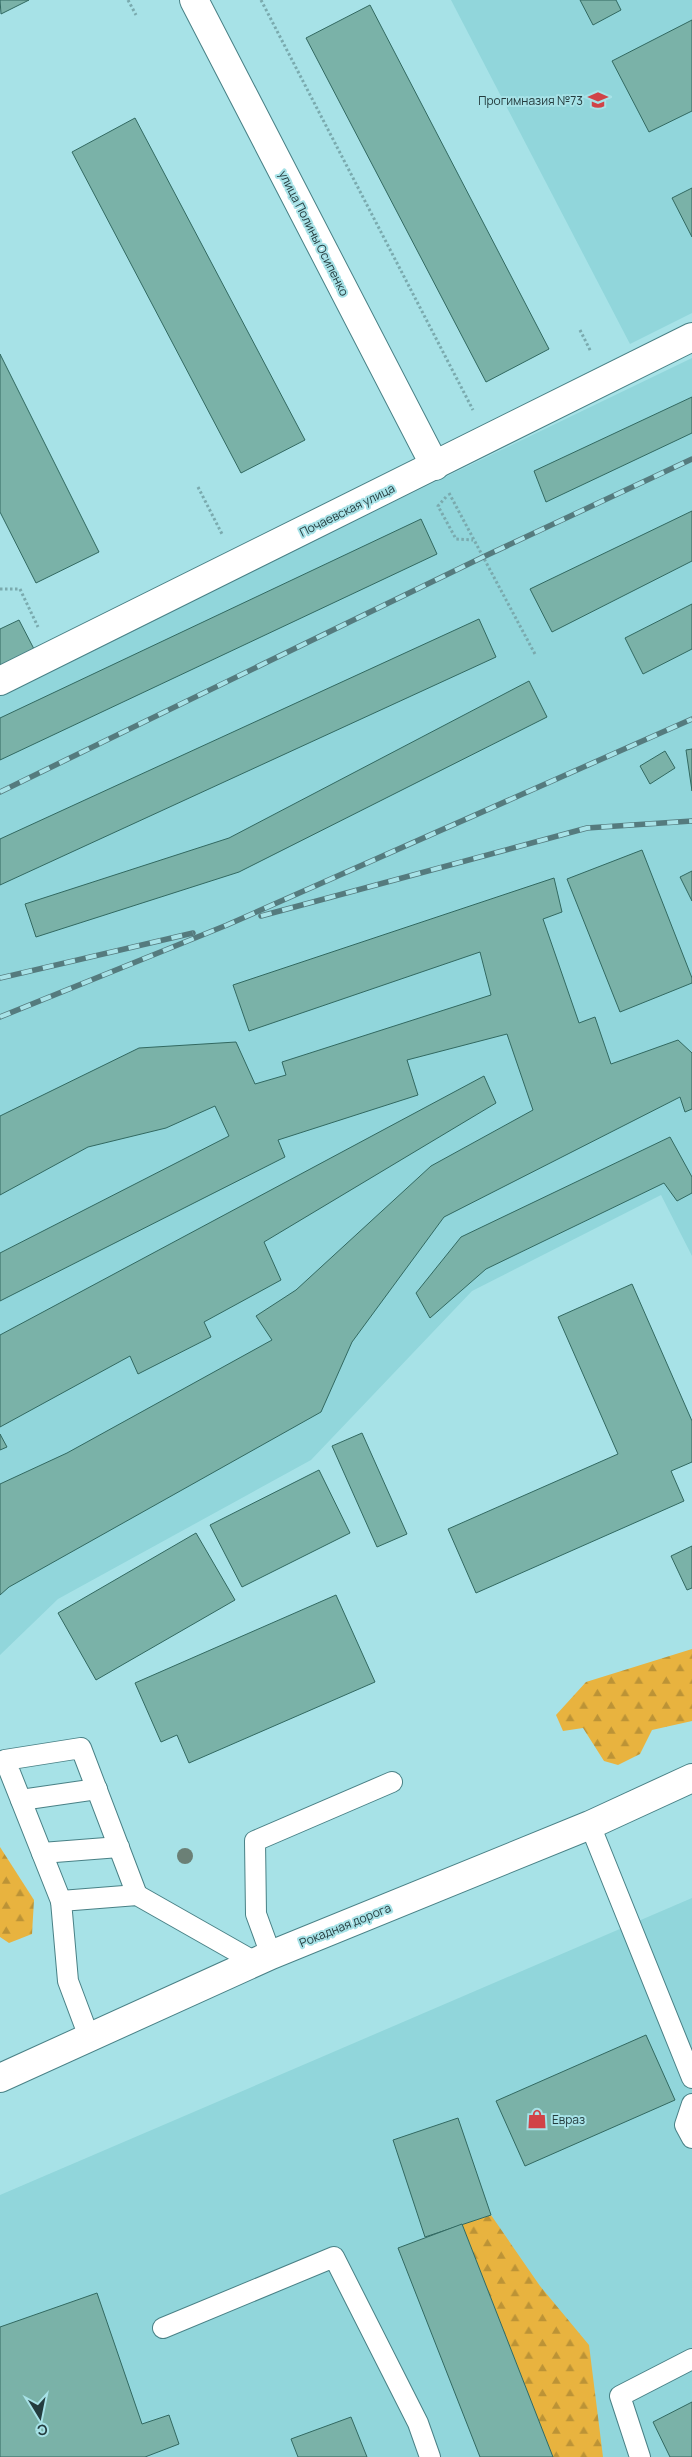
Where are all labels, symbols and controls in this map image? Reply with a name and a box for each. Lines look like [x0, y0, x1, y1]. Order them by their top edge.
school or university icon: Прогимназия №73 [587, 89, 609, 111]
place label: Прогимназия №73 [478, 92, 583, 109]
street label: улица Полины Осипенко [275, 167, 353, 299]
street label: Почаевская улица [296, 480, 398, 540]
street label: Рокадная дорога [297, 1899, 393, 1951]
shop icon: Евраз [526, 2108, 548, 2130]
place label: Евраз [552, 2111, 585, 2128]
north arrow [15, 2392, 65, 2442]
text: С [36, 2420, 49, 2441]

